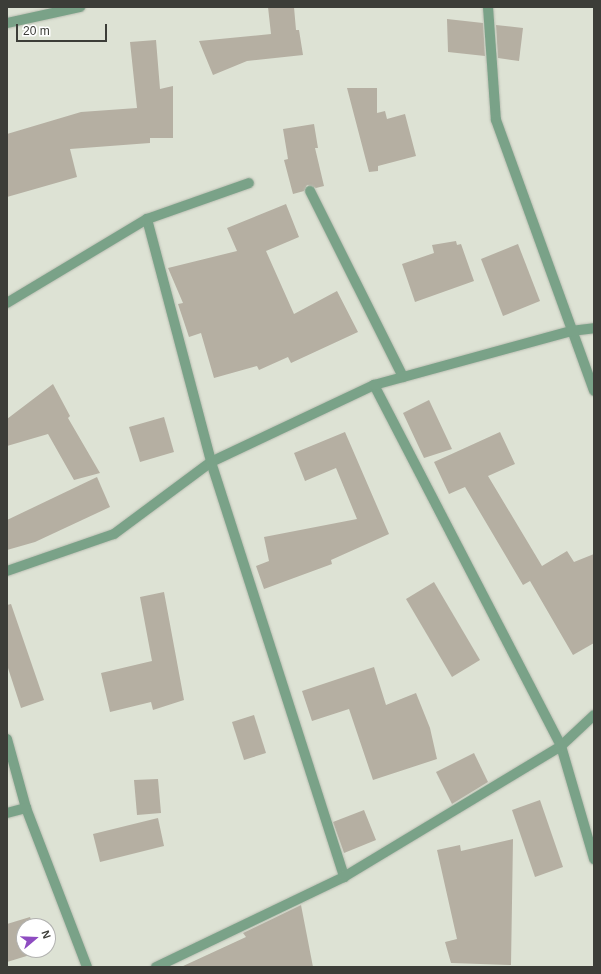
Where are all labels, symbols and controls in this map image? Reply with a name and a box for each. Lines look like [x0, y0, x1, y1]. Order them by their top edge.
scale bar [18, 16, 109, 42]
text: 20 m [23, 24, 50, 38]
north arrow [16, 918, 56, 958]
text: N [39, 929, 53, 940]

